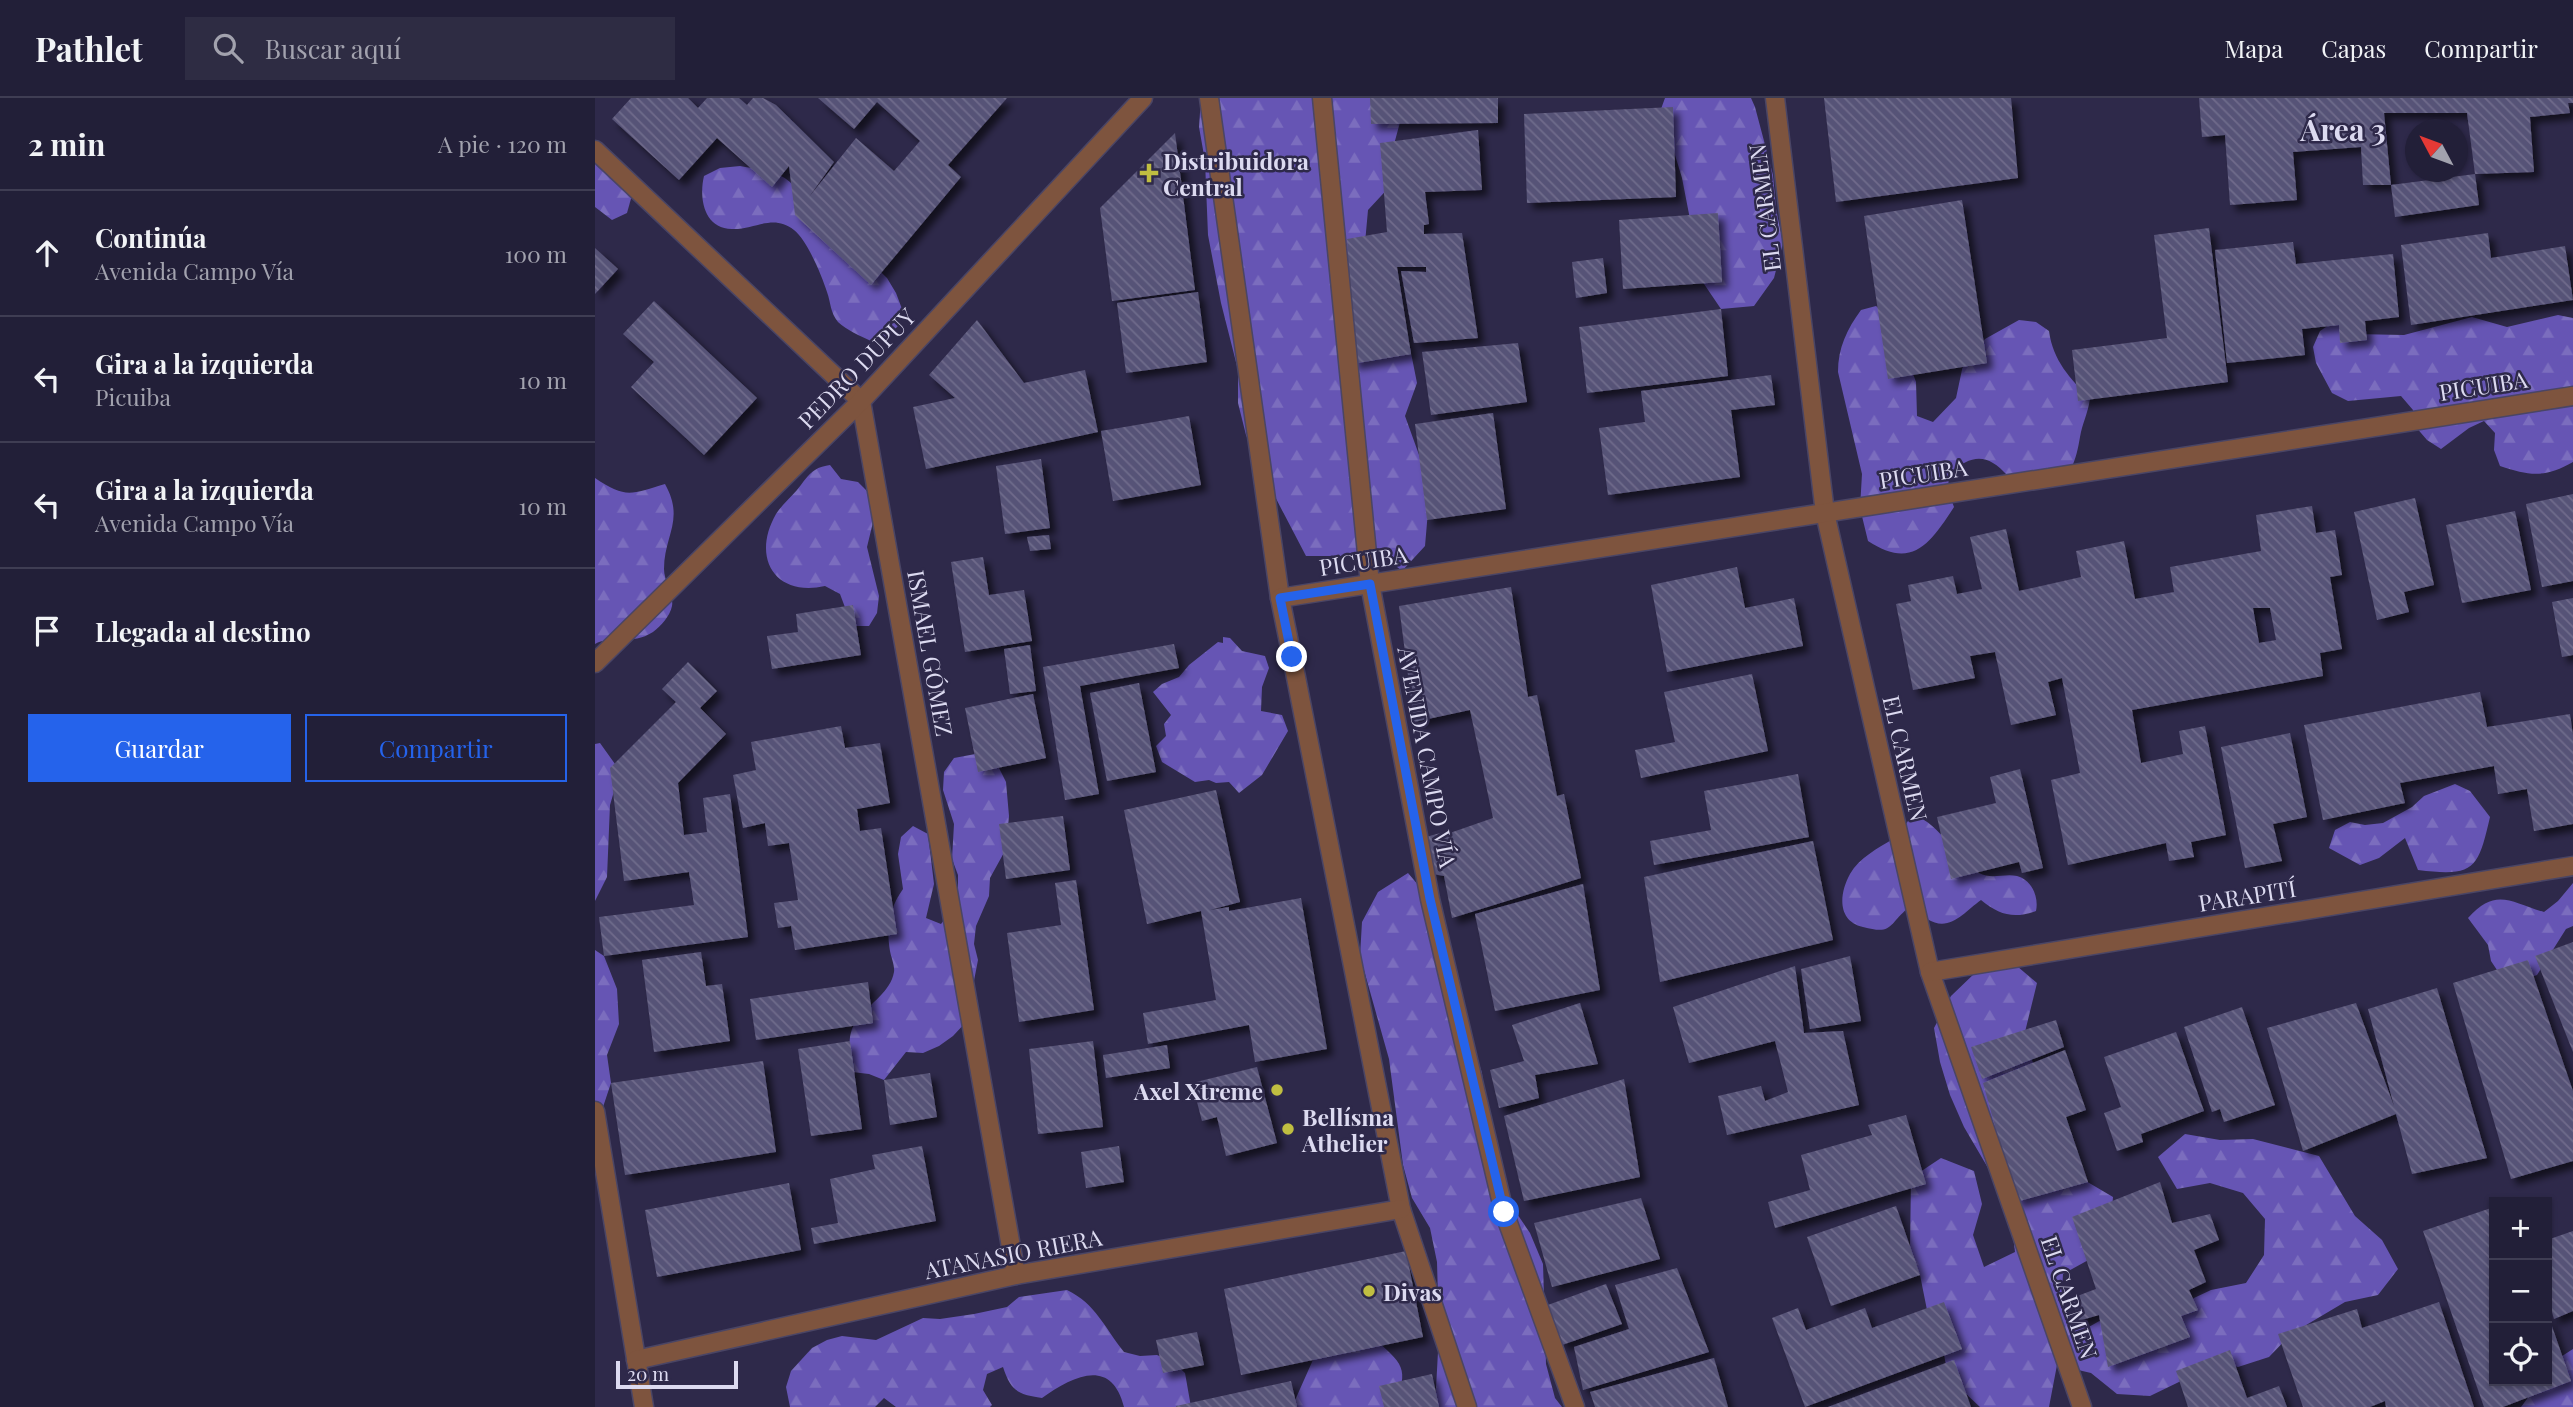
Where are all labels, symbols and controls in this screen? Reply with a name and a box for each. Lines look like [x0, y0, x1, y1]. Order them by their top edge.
search box [185, 17, 675, 80]
text: Pathlet [35, 26, 143, 70]
icon: search [209, 29, 247, 67]
text: Buscar aquí [265, 31, 401, 66]
text: Mapa [2225, 32, 2283, 64]
text: Capas [2321, 32, 2386, 64]
text: Compartir [2424, 32, 2538, 64]
district label: Área 3 [2299, 109, 2386, 149]
north arrow [2405, 119, 2468, 182]
text: 2 min [28, 124, 105, 164]
text: A pie · 120 m [438, 128, 567, 159]
street label: EL CARMEN [1741, 142, 1787, 274]
place label: Distribuidora Central [1163, 145, 1309, 202]
marker: Distribuidora Central [1141, 165, 1157, 181]
text: Continúa [95, 220, 207, 255]
icon: ahead [28, 234, 66, 272]
text: 100 m [505, 238, 567, 269]
text: Avenida Campo Vía [95, 255, 294, 286]
street label: PEDRO DUPUY [791, 301, 922, 435]
text: Gira a la izquierda [95, 346, 314, 381]
icon: left [28, 360, 66, 398]
street label: PICUIBA [2437, 363, 2530, 407]
text: 10 m [519, 364, 567, 395]
text: Picuiba [95, 381, 171, 412]
street label: PICUIBA [1877, 451, 1970, 495]
text: Gira a la izquierda [95, 472, 314, 507]
icon: left [28, 486, 66, 524]
text: 10 m [519, 490, 567, 521]
text: Avenida Campo Vía [95, 507, 294, 538]
street label: PICUIBA [1317, 538, 1410, 582]
street label: ISMAEL GÓMEZ [901, 567, 961, 739]
icon: arrive [28, 612, 66, 650]
text: Llegada al destino [95, 614, 311, 649]
route end [1276, 641, 1307, 672]
street label: AVENIDA CAMPO VÍA [1391, 643, 1465, 871]
street label: EL CARMEN [1876, 692, 1936, 824]
button: Guardar [28, 714, 291, 782]
button: Compartir [305, 714, 567, 782]
street label: PARAPITÍ [2196, 872, 2298, 918]
place label: Axel Xtreme [1133, 1075, 1263, 1106]
marker: Axel Xtreme [1269, 1082, 1285, 1098]
place label: Bellísma Athelier [1301, 1101, 1394, 1158]
marker: Bellísma Athelier [1280, 1121, 1296, 1137]
route start [1488, 1196, 1519, 1227]
map controls [2489, 1197, 2552, 1386]
button: + [2489, 1197, 2552, 1260]
street label: ATANASIO RIERA [921, 1221, 1105, 1286]
street label: EL CARMEN [2034, 1231, 2106, 1363]
button: − [2489, 1260, 2552, 1323]
place label: Divas [1383, 1276, 1442, 1307]
marker: Divas [1361, 1283, 1377, 1299]
button: locate [2489, 1323, 2552, 1386]
scale bar [616, 1358, 739, 1390]
text: 20 m [627, 1360, 669, 1386]

